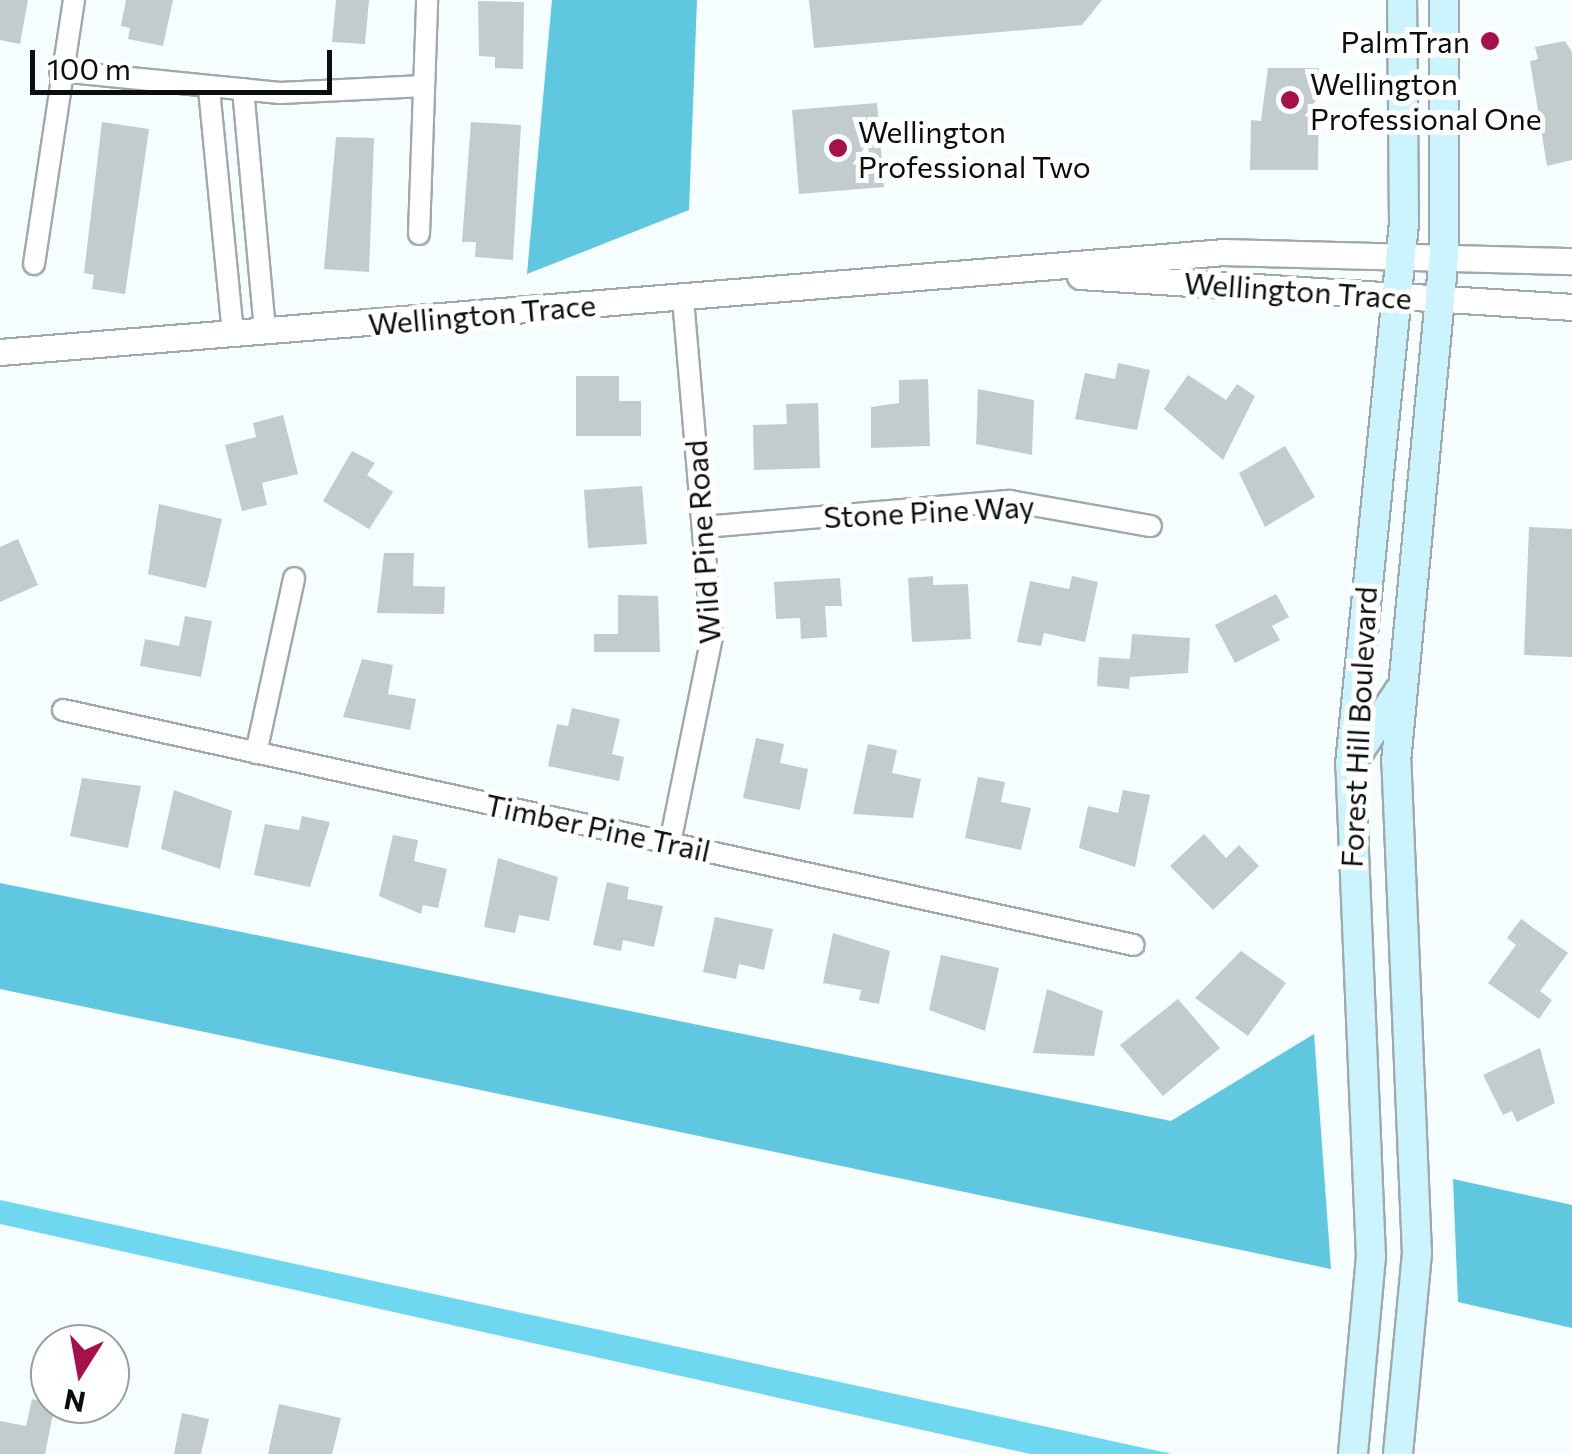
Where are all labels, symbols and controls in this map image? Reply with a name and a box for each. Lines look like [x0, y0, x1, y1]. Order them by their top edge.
place label: PalmTran [1340, 23, 1470, 59]
scale bar [35, 30, 338, 92]
marker: PalmTran [1479, 30, 1501, 52]
text: 100 m [47, 49, 131, 86]
place label: Wellington Professional One [1310, 65, 1542, 136]
marker: Wellington Professional One [1279, 89, 1301, 111]
place label: Wellington Professional Two [858, 113, 1091, 184]
marker: Wellington Professional Two [827, 137, 849, 159]
street label: Wellington Trace [1183, 264, 1413, 316]
street label: Wellington Trace [367, 286, 597, 342]
street label: Wild Pine Road [677, 439, 727, 645]
street label: Stone Pine Way [823, 487, 1035, 535]
street label: Forest Hill Boulevard [1333, 586, 1383, 868]
street label: Timber Pine Trail [482, 786, 714, 868]
north arrow [30, 1324, 130, 1424]
text: N [61, 1383, 88, 1420]

